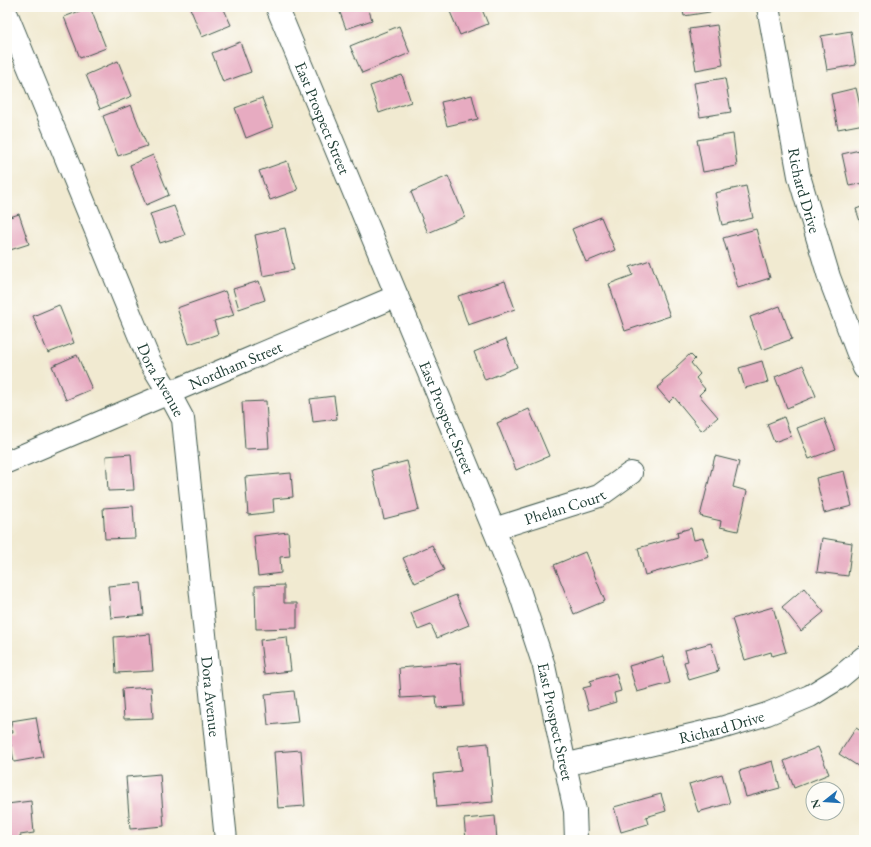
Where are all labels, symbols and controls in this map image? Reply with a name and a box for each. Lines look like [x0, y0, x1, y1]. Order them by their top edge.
street label: East Prospect Street [290, 59, 355, 178]
street label: Richard Drive [783, 146, 825, 236]
street label: Nordham Street [185, 336, 285, 394]
street label: Dora Avenue [132, 340, 190, 420]
street label: East Prospect Street [414, 358, 479, 477]
street label: Phelan Court [522, 485, 610, 530]
street label: Dora Avenue [196, 655, 225, 738]
street label: East Prospect Street [533, 661, 578, 783]
street label: Richard Drive [677, 706, 767, 749]
north arrow [805, 781, 845, 821]
text: N [807, 798, 823, 810]

